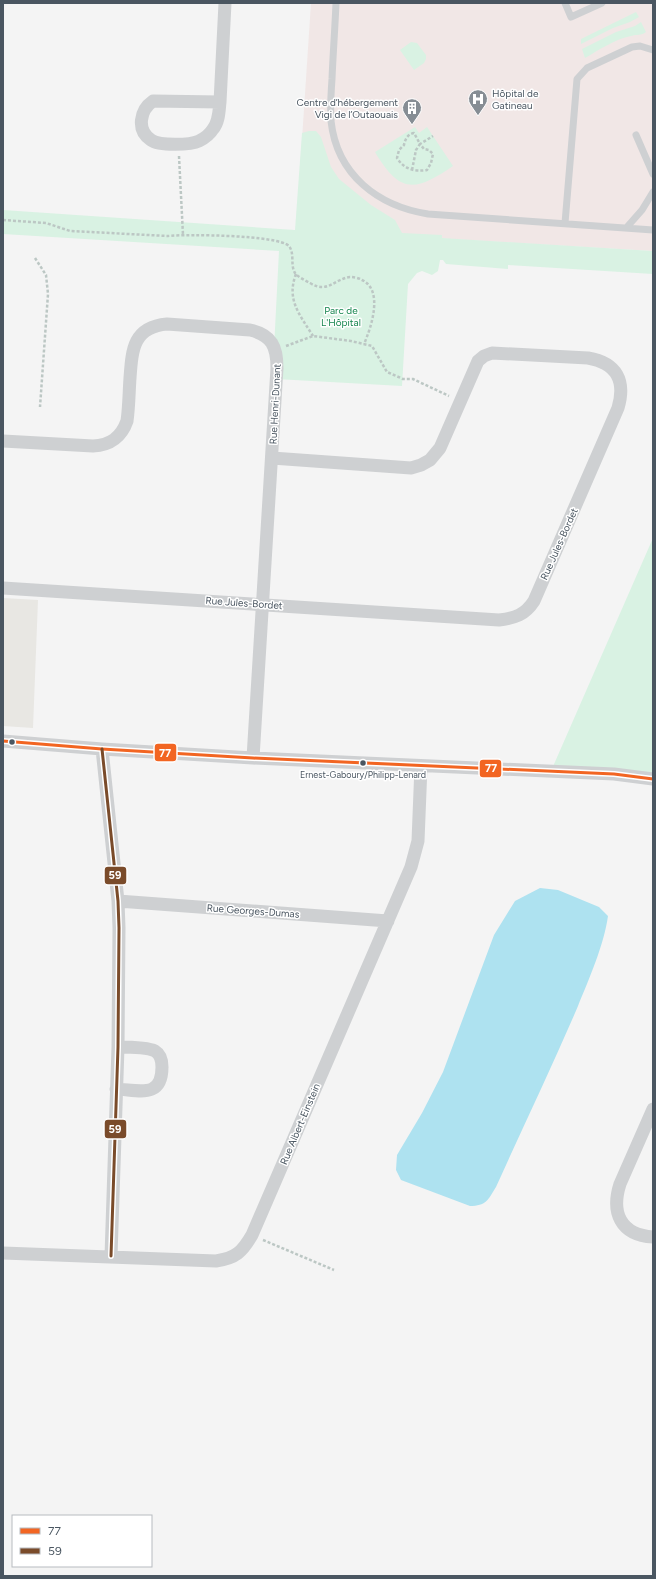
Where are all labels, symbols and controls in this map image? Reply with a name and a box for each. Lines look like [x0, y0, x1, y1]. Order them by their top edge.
place label: Hôpital de Gatineau [492, 87, 539, 112]
hospital icon: Hôpital de Gatineau [467, 88, 489, 116]
place label: Centre d’hébergement Vigi de l’Outaouais [297, 96, 398, 121]
building icon: Centre d’hébergement Vigi de l’Outaouais [401, 97, 423, 125]
park label: Parc de L'Hôpital [321, 304, 361, 329]
street label: Rue Henri-Dunant [266, 363, 284, 445]
street label: Rue Jules-Bordet [537, 506, 581, 582]
street label: Rue Jules-Bordet [205, 594, 283, 612]
unlabelled marker [7, 737, 17, 747]
line badge: 77 [154, 743, 177, 762]
text: 77 [159, 747, 171, 760]
marker: Ernest-Gaboury/Philipp-Lenard [358, 758, 368, 768]
line badge: 77 [479, 759, 502, 778]
text: 77 [485, 762, 497, 775]
place label: Ernest-Gaboury/Philipp-Lenard [300, 769, 426, 780]
line badge: 59 [104, 866, 127, 885]
text: 59 [109, 869, 121, 882]
street label: Rue Georges-Dumas [206, 901, 300, 921]
street label: Rue Albert-Einstein [277, 1081, 323, 1167]
line badge: 59 [104, 1119, 127, 1139]
text: 59 [109, 1123, 121, 1136]
legend [12, 1515, 152, 1567]
text: 77 [48, 1524, 61, 1538]
text: 59 [48, 1544, 62, 1558]

